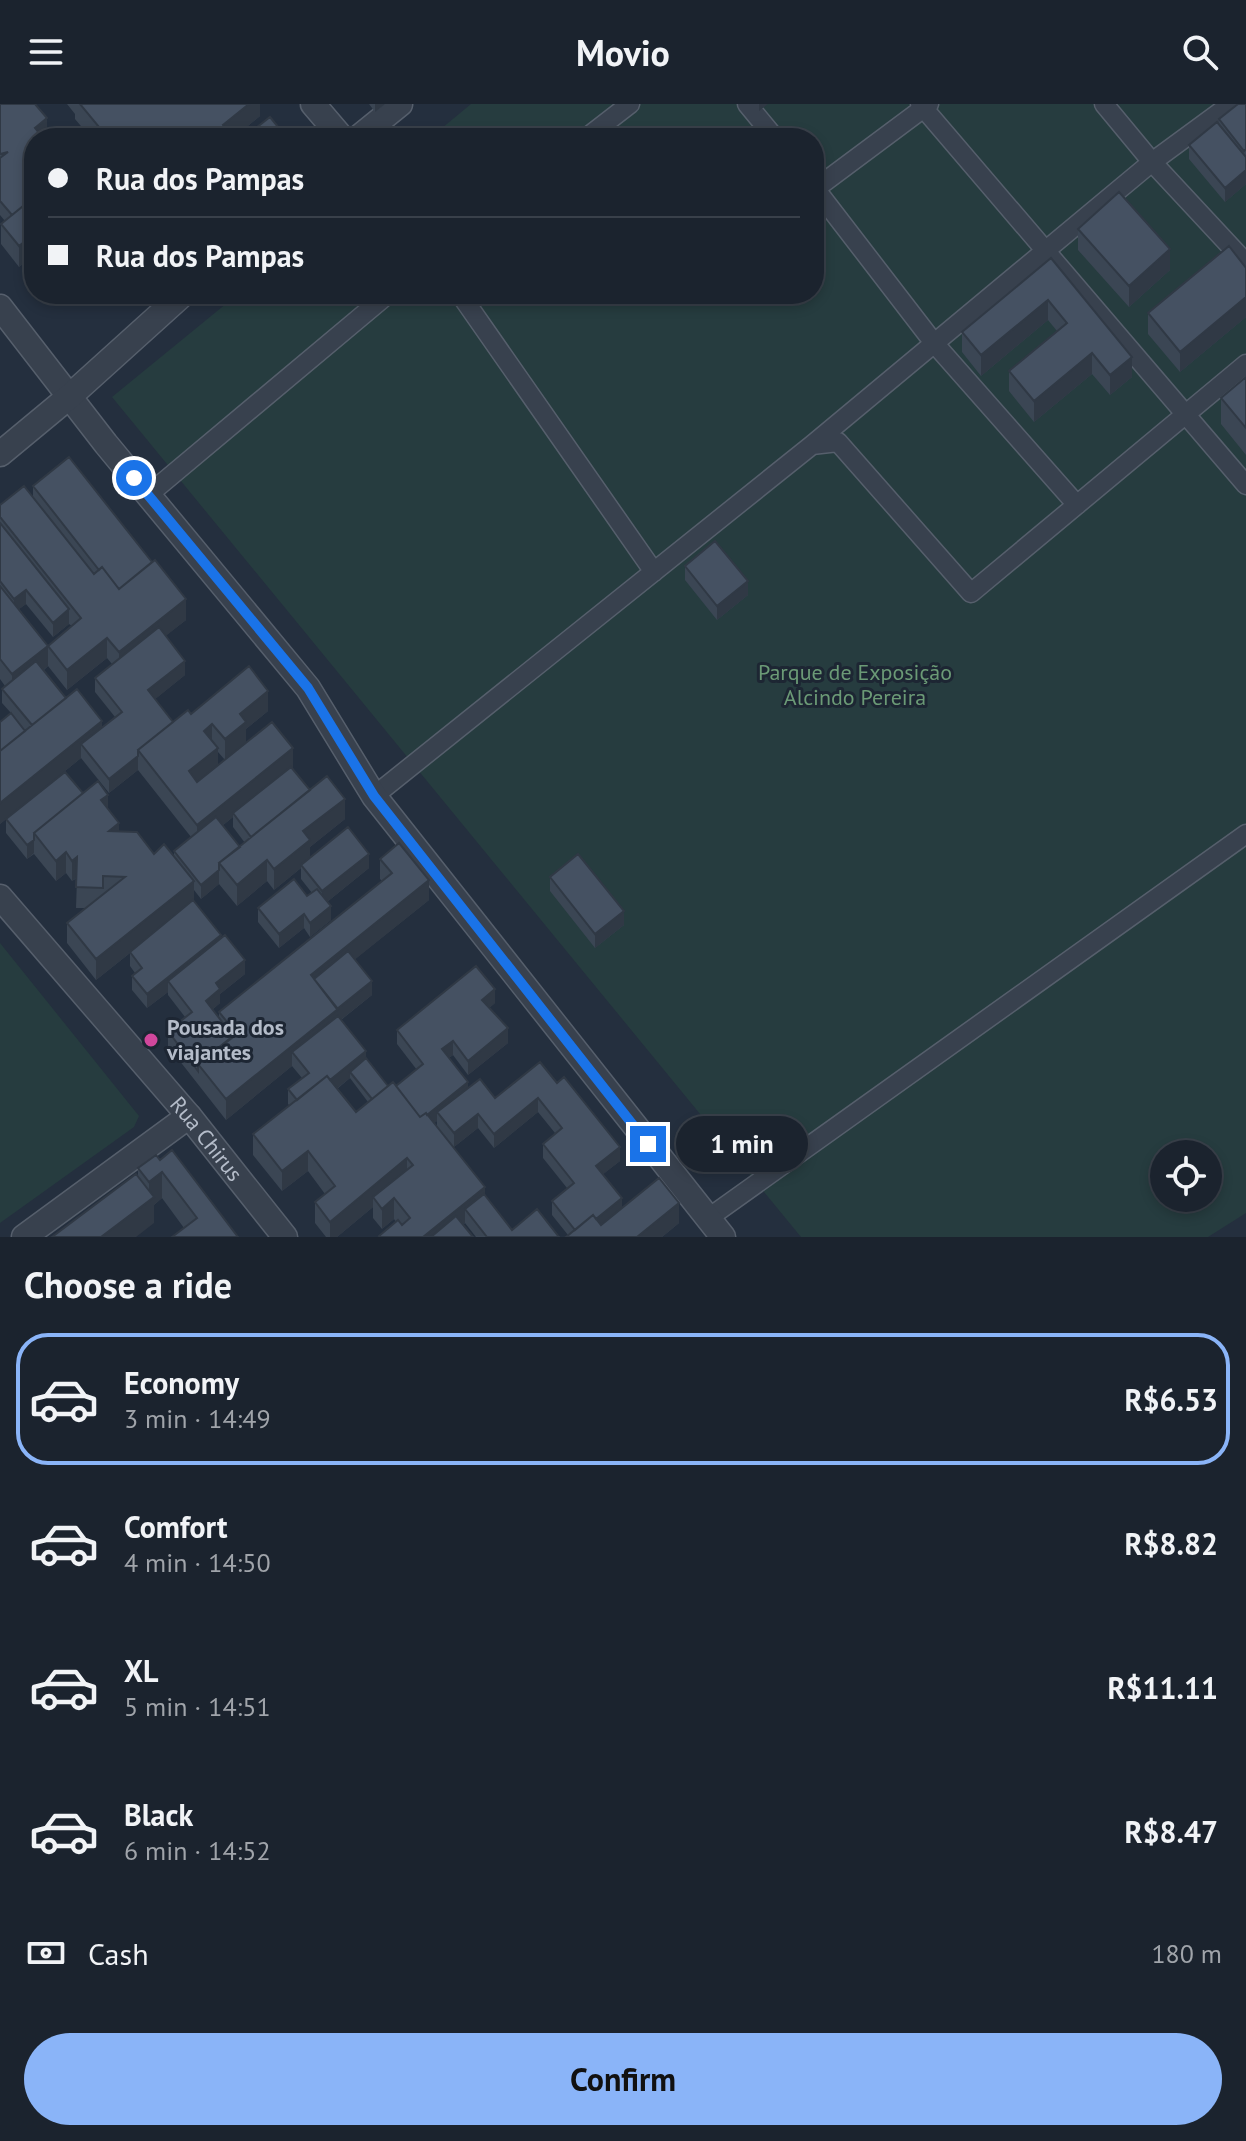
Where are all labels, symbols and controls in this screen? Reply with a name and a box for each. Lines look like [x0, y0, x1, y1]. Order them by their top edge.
text: Movio [576, 29, 670, 76]
icon: menu [24, 30, 68, 74]
icon: search [1178, 30, 1222, 74]
text: Rua dos Pampas [96, 159, 304, 198]
text: Rua dos Pampas [96, 236, 304, 275]
route start [116, 460, 152, 496]
park label: Parque de Exposição Alcindo Pereira [758, 658, 952, 711]
place label: Pousada dos viajantes [166, 1013, 284, 1066]
marker: Pousada dos viajantes [142, 1031, 160, 1049]
street label: Rua Chirus [164, 1090, 249, 1187]
callout: 1 min [676, 1116, 808, 1172]
route end [630, 1126, 666, 1162]
text: 1 min [710, 1127, 774, 1160]
map controls [1150, 1140, 1222, 1212]
button: locate [1150, 1140, 1222, 1212]
text: Choose a ride [24, 1261, 232, 1308]
icon: car [28, 1363, 100, 1435]
text: Economy [124, 1363, 239, 1402]
text: R$6.53 [1125, 1380, 1218, 1419]
text: 3 min · 14:49 [124, 1402, 271, 1435]
icon: car [28, 1507, 100, 1579]
text: Comfort [124, 1507, 227, 1546]
text: R$8.82 [1125, 1524, 1218, 1563]
text: 4 min · 14:50 [124, 1546, 271, 1579]
icon: car [28, 1651, 100, 1723]
text: XL [124, 1651, 158, 1690]
text: R$11.11 [1108, 1668, 1218, 1707]
text: 5 min · 14:51 [124, 1690, 271, 1723]
icon: car [28, 1795, 100, 1867]
text: Black [124, 1795, 193, 1834]
text: R$8.47 [1125, 1812, 1218, 1851]
text: 6 min · 14:52 [124, 1834, 271, 1867]
icon: cash [24, 1931, 68, 1975]
text: Cash [88, 1934, 149, 1973]
text: 180 m [1151, 1937, 1222, 1970]
button: Confirm [24, 2033, 1222, 2125]

